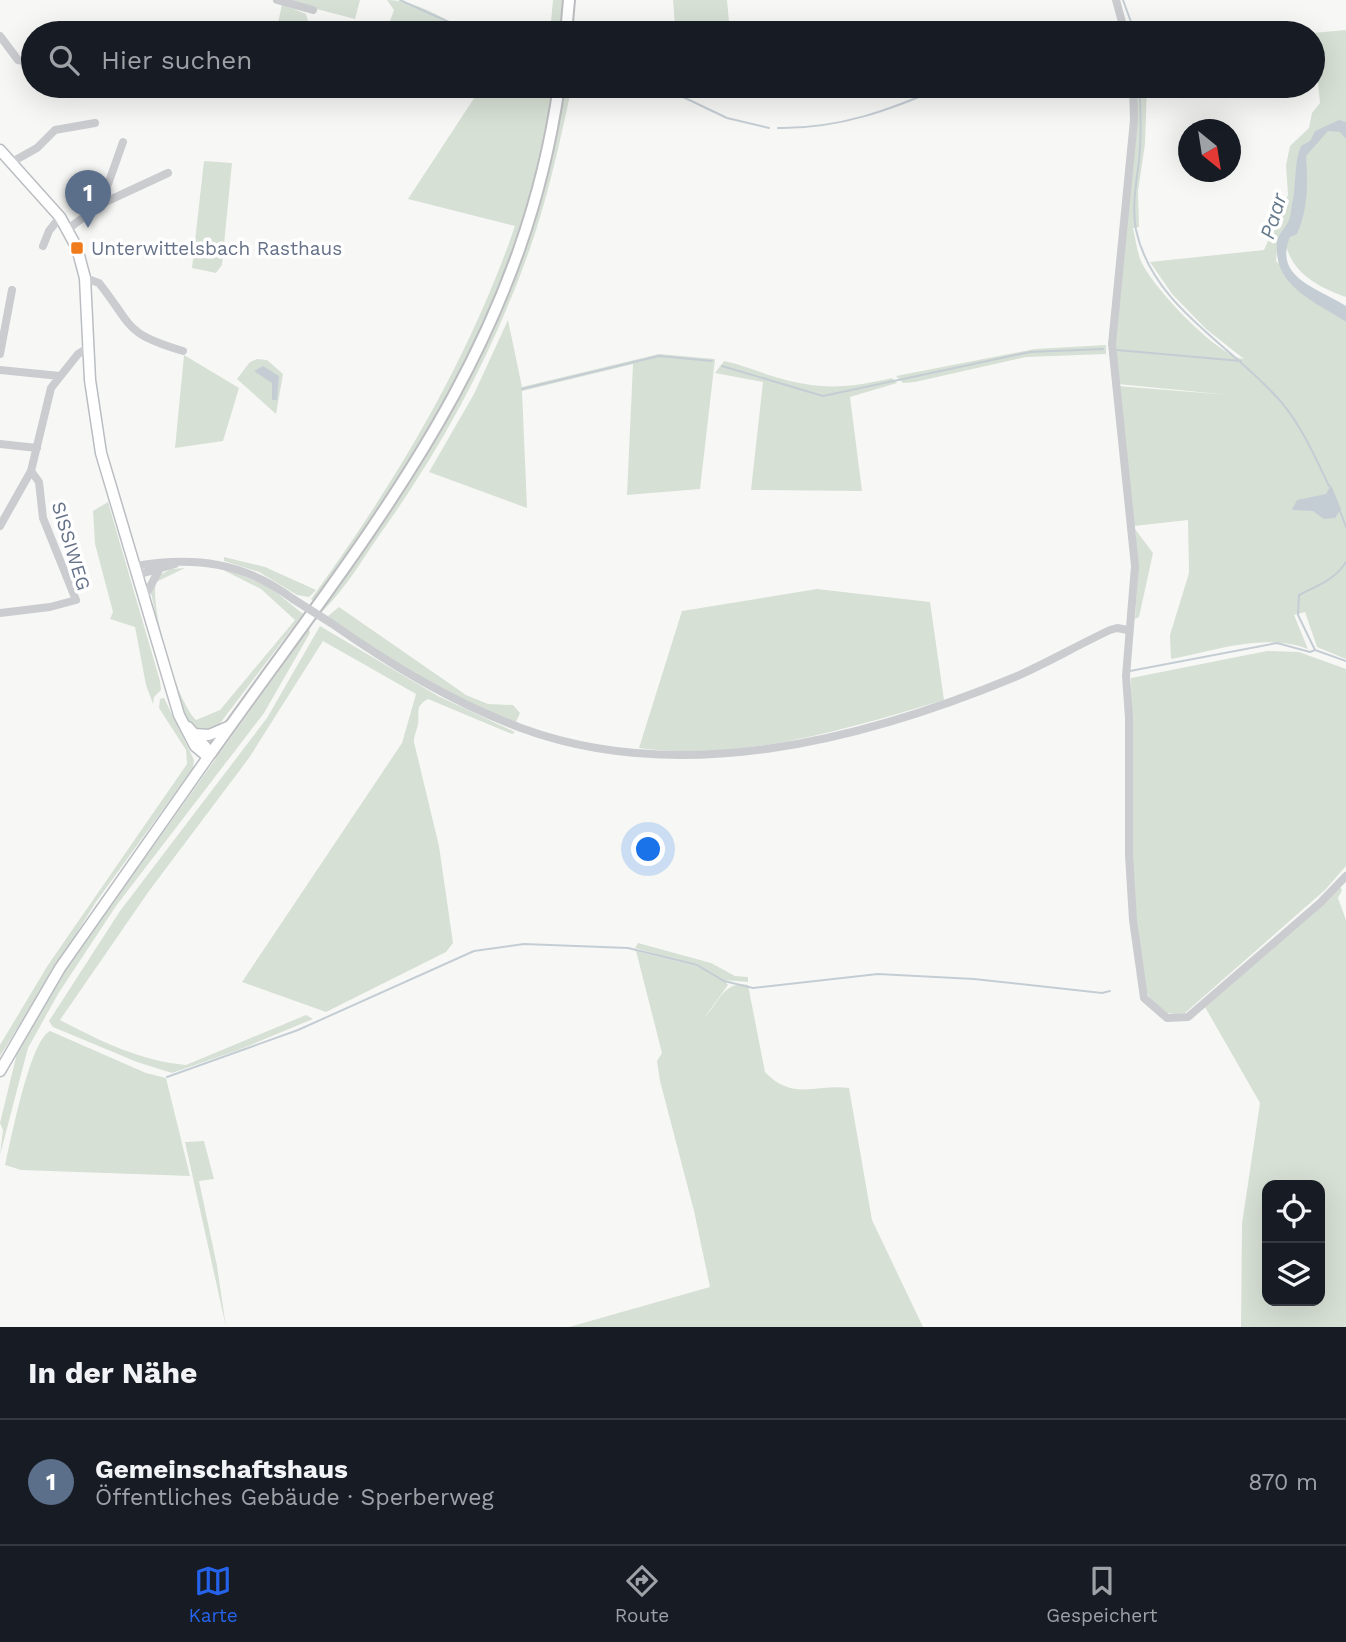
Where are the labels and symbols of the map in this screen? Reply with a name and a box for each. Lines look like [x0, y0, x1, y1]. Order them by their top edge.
north arrow [1178, 119, 1241, 182]
pin: 1 [65, 170, 111, 228]
water label: Paar [1254, 189, 1292, 242]
place label: Unterwittelsbach Rasthaus [91, 237, 342, 260]
marker: Unterwittelsbach Rasthaus [69, 240, 85, 256]
street label: SISSIWEG [47, 499, 95, 593]
your location [631, 832, 665, 866]

